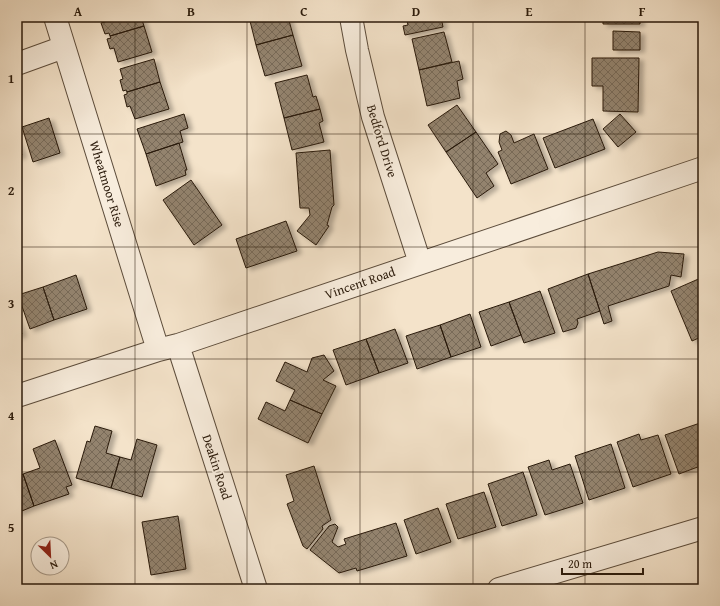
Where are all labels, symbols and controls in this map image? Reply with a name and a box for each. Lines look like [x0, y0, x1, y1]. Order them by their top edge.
text: A [74, 2, 83, 21]
text: B [187, 2, 195, 21]
text: C [300, 2, 308, 21]
text: D [412, 2, 420, 21]
text: E [526, 2, 533, 21]
text: F [639, 2, 646, 21]
text: 1 [8, 69, 14, 88]
street label: Bedford Drive [362, 102, 402, 180]
street label: Wheatmoor Rise [85, 138, 129, 230]
text: 2 [8, 181, 15, 200]
street label: Vincent Road [322, 262, 398, 304]
text: 3 [8, 294, 14, 313]
text: 4 [8, 406, 15, 425]
street label: Deakin Road [197, 432, 237, 502]
text: 5 [8, 518, 15, 537]
north arrow [30, 536, 70, 576]
scale bar [562, 550, 643, 576]
text: 20 m [568, 555, 592, 572]
text: N [47, 556, 61, 574]

